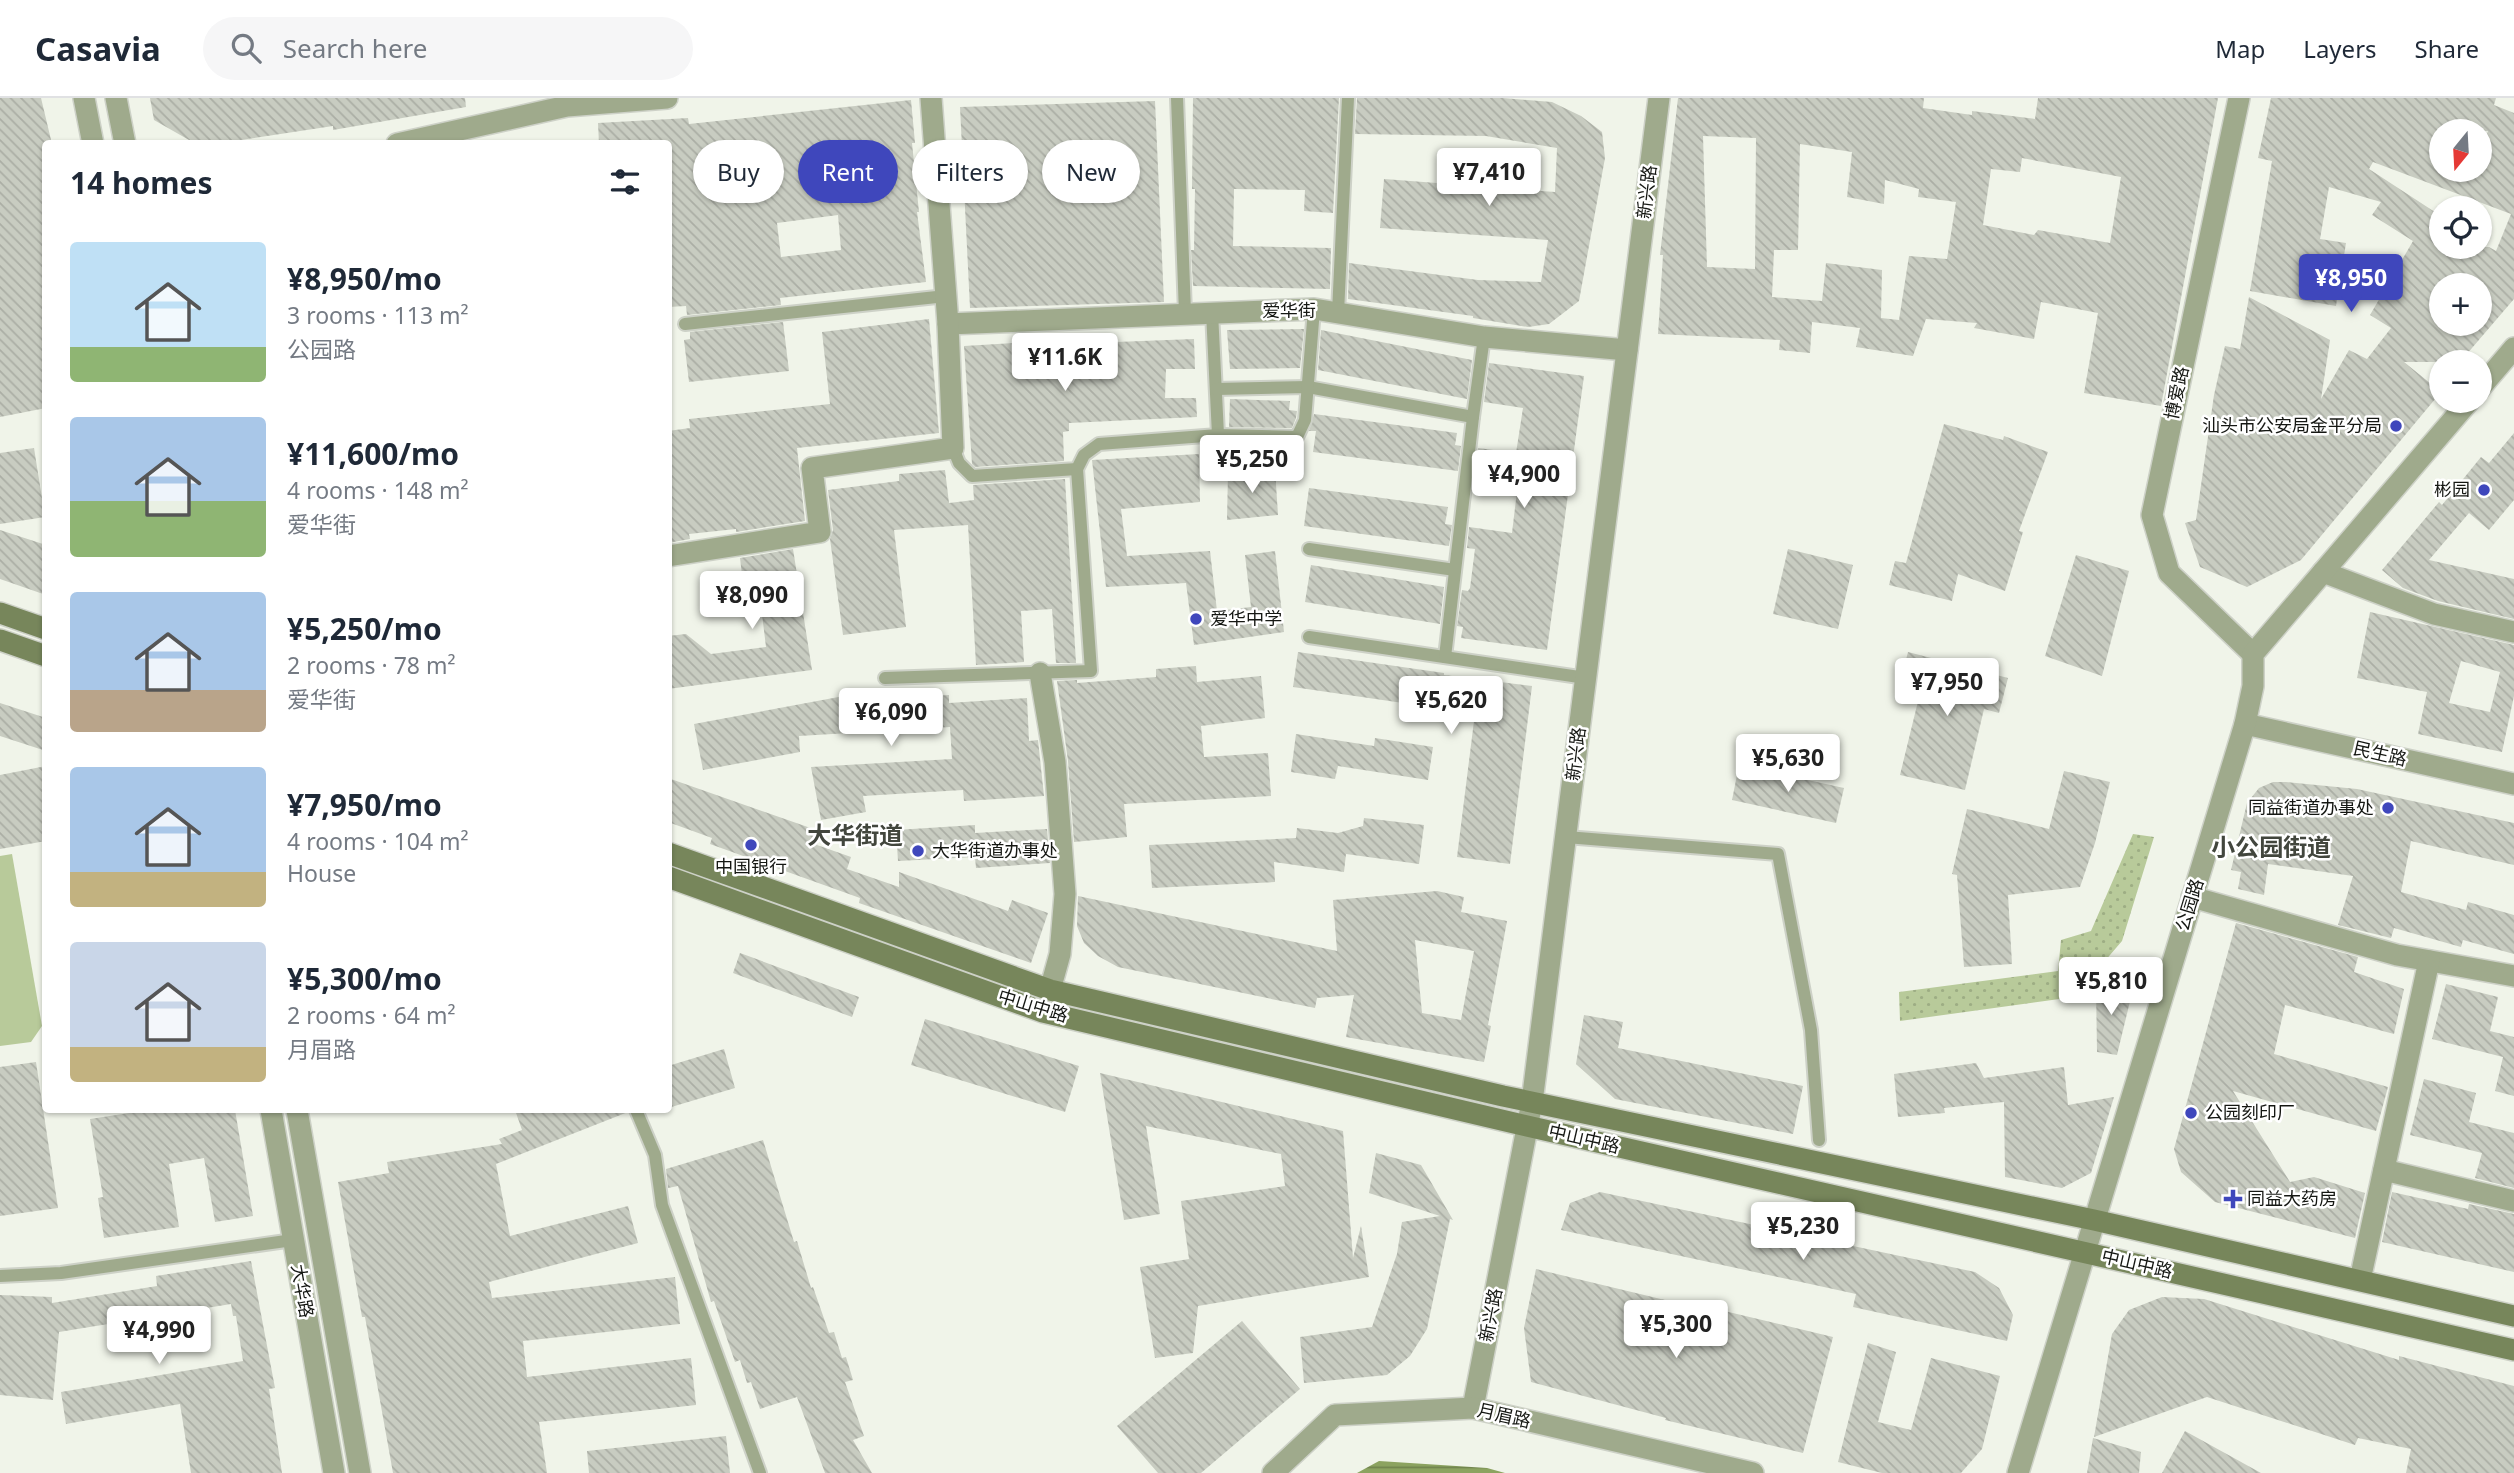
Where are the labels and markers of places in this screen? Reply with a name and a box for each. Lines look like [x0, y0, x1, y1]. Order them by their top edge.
pin: ¥7,410 [1432, 148, 1546, 208]
pin: ¥8,950 [2294, 254, 2408, 314]
pin: ¥11.6K [1008, 334, 1122, 393]
place label: 汕头市公安局金平分局 [2202, 413, 2382, 437]
marker: 汕头市公安局金平分局 [2388, 418, 2404, 434]
pin: ¥5,250 [1195, 436, 1309, 495]
pin: ¥4,900 [1467, 450, 1581, 510]
place label: 彬园 [2434, 477, 2470, 501]
marker: 彬园 [2476, 482, 2492, 498]
pin: ¥8,090 [695, 572, 809, 631]
place label: 爱华中学 [1210, 606, 1282, 630]
marker: 爱华中学 [1188, 611, 1204, 627]
pin: ¥7,950 [1890, 658, 2004, 718]
pin: ¥5,620 [1394, 676, 1508, 736]
pin: ¥6,090 [834, 688, 948, 748]
pin: ¥5,630 [1731, 734, 1845, 794]
place label: 同益街道办事处 [2248, 795, 2374, 819]
marker: 同益街道办事处 [2380, 800, 2396, 816]
marker: 中国银行 [743, 837, 759, 853]
place label: 大华街道办事处 [932, 838, 1058, 862]
marker: 大华街道办事处 [910, 843, 926, 859]
place label: 中国银行 [715, 854, 787, 878]
pin: ¥5,810 [2054, 958, 2168, 1017]
place label: 公园刻印厂 [2205, 1100, 2295, 1124]
marker: 公园刻印厂 [2183, 1105, 2199, 1121]
place label: 同益大药房 [2247, 1186, 2337, 1210]
marker: 同益大药房 [2225, 1191, 2241, 1207]
pin: ¥5,230 [1746, 1202, 1860, 1262]
pin: ¥5,300 [1619, 1300, 1733, 1360]
pin: ¥4,990 [102, 1306, 216, 1366]

